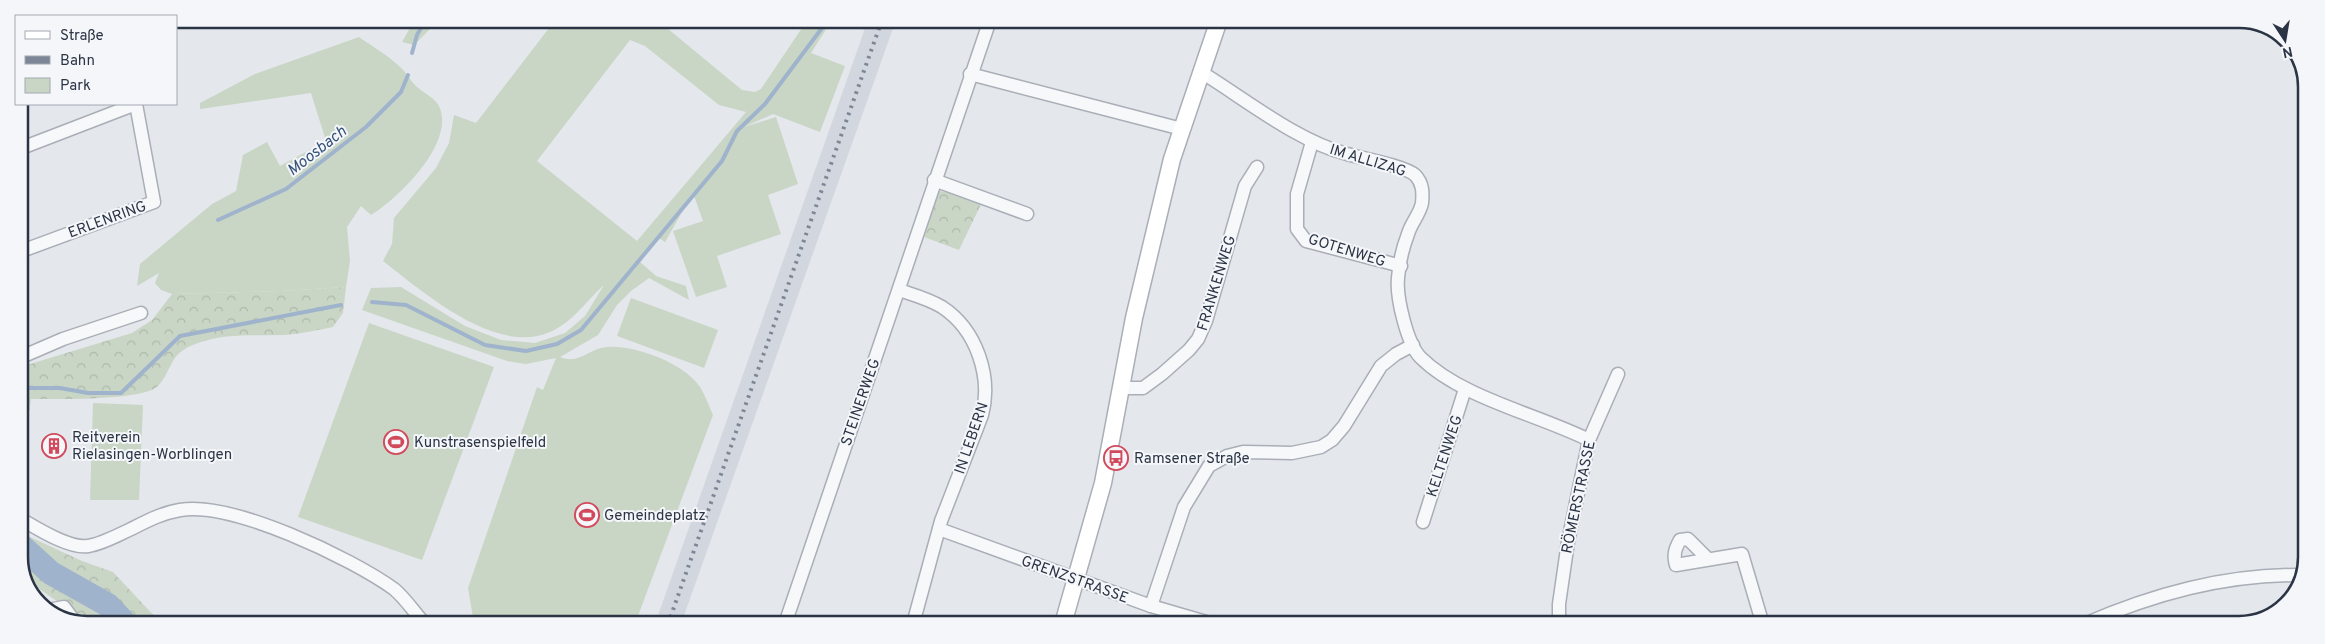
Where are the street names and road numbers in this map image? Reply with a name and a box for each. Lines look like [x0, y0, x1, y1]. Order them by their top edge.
street label: IM ALLIZAG [1327, 141, 1408, 182]
street label: ERLENRING [66, 197, 149, 243]
street label: GOTENWEG [1306, 231, 1388, 272]
street label: FRANKENWEG [1194, 233, 1241, 334]
street label: STEINERWEG [838, 356, 885, 449]
street label: IN LEBERN [951, 400, 994, 477]
street label: KELTENWEG [1423, 413, 1468, 500]
street label: RÖMERSTRASSE [1557, 439, 1601, 556]
street label: GRENZSTRASSE [1018, 552, 1131, 609]

